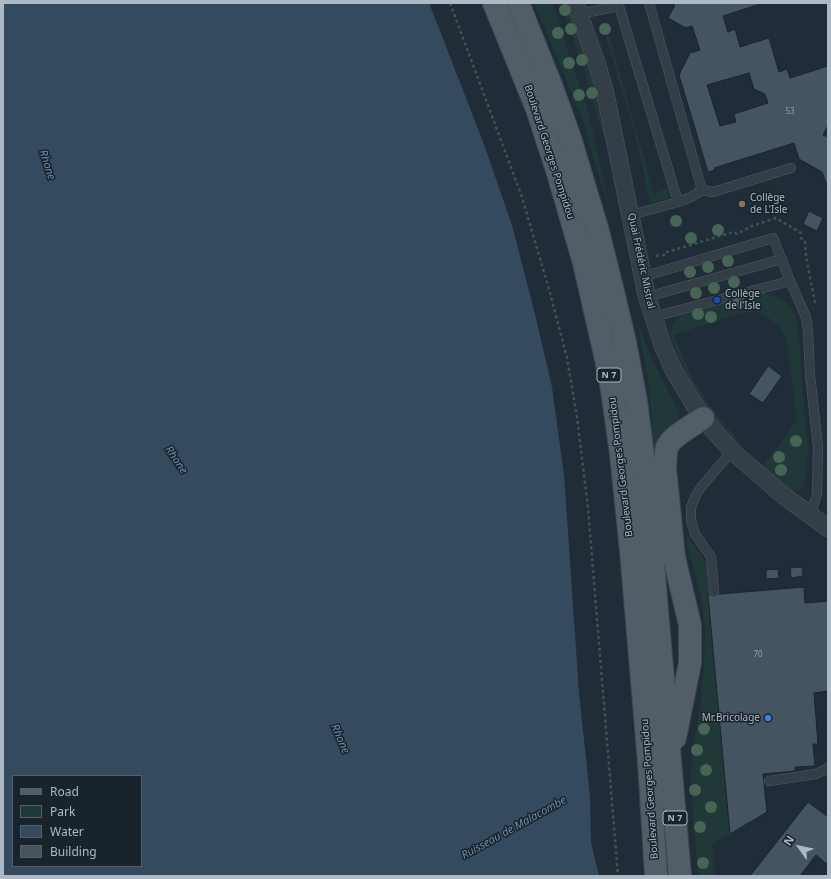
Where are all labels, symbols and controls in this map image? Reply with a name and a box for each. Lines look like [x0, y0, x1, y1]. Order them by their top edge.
street label: Boulevard Georges Pompidou [522, 83, 576, 221]
house number: 53 [785, 107, 795, 117]
water label: Rhone [36, 148, 58, 182]
place label: Collège de L'Isle [750, 192, 787, 216]
marker: Collège de L'Isle [737, 199, 747, 209]
street label: Quai Frédéric Mistral [625, 212, 657, 310]
place label: Collège de l'Isle [725, 288, 761, 312]
marker: Collège de l'Isle [712, 295, 722, 305]
road number: N 7 [597, 368, 621, 382]
street label: Boulevard Georges Pompidou [606, 396, 636, 538]
water label: Rhone [162, 444, 190, 476]
house number: 70 [753, 650, 763, 660]
place label: Mr.Bricolage [702, 712, 760, 724]
marker: Mr.Bricolage [763, 713, 773, 723]
street label: Boulevard Georges Pompidou [639, 718, 661, 860]
water label: Rhone [328, 722, 352, 756]
legend [12, 775, 142, 867]
text: Road [50, 783, 79, 800]
water label: Ruisseau de Malacombe [459, 794, 569, 862]
text: Park [50, 803, 75, 820]
road number: N 7 [663, 811, 687, 825]
text: Water [50, 823, 84, 840]
north arrow [779, 827, 819, 867]
text: N [780, 832, 797, 848]
text: Building [50, 843, 97, 860]

